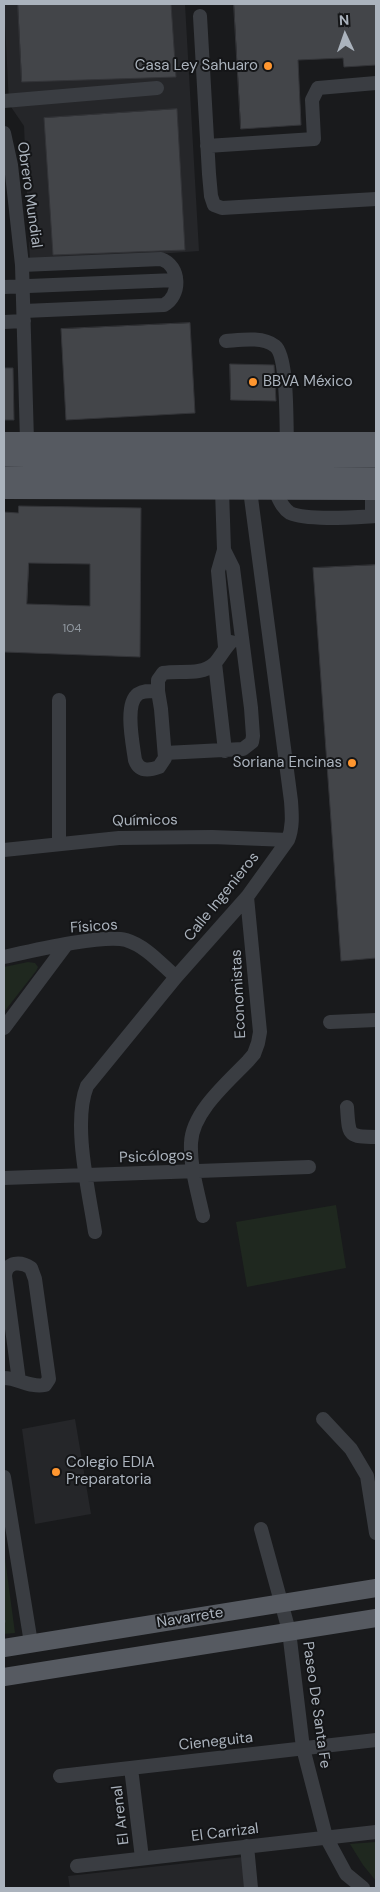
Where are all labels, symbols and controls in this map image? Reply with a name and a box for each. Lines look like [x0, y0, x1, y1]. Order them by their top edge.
north arrow [320, 10, 370, 60]
text: N [339, 11, 350, 29]
place label: Casa Ley Sahuaro [135, 57, 258, 75]
marker: Casa Ley Sahuaro [262, 60, 274, 72]
street label: Obrero Mundial [13, 141, 45, 249]
place label: BBVA México [263, 373, 353, 391]
marker: BBVA México [247, 376, 259, 388]
house number: 104 [62, 622, 82, 636]
place label: Soriana Encinas [233, 754, 342, 772]
marker: Soriana Encinas [346, 757, 358, 769]
street label: Químicos [112, 811, 178, 831]
street label: Calle Ingenieros [181, 849, 263, 945]
street label: Físicos [70, 916, 118, 938]
street label: Economistas [228, 949, 250, 1039]
street label: Psicólogos [119, 1147, 193, 1167]
place label: Colegio EDIA Preparatoria [66, 1454, 155, 1489]
marker: Colegio EDIA Preparatoria [50, 1466, 62, 1478]
street label: Navarrete [155, 1604, 225, 1632]
street label: Paseo De Santa Fe [298, 1640, 334, 1770]
street label: Cieneguita [178, 1729, 254, 1755]
street label: El Arenal [108, 1784, 134, 1846]
street label: El Carrizal [190, 1820, 260, 1846]

